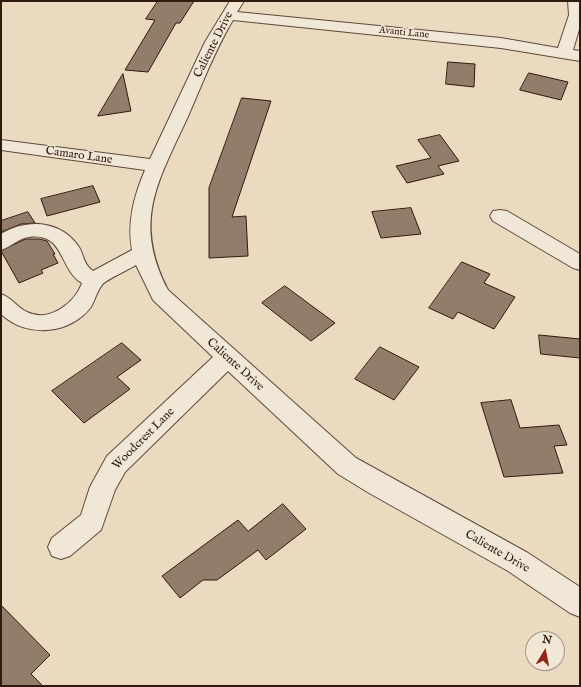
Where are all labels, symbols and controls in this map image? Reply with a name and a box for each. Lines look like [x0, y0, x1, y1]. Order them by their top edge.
street label: Caliente Drive [191, 10, 237, 80]
street label: Avanti Lane [378, 24, 430, 42]
street label: Camaro Lane [45, 144, 113, 168]
street label: Caliente Drive [203, 335, 267, 395]
street label: Woodcrest Lane [110, 405, 178, 473]
street label: Caliente Drive [462, 528, 532, 576]
north arrow [525, 631, 565, 671]
text: N [541, 632, 553, 648]

